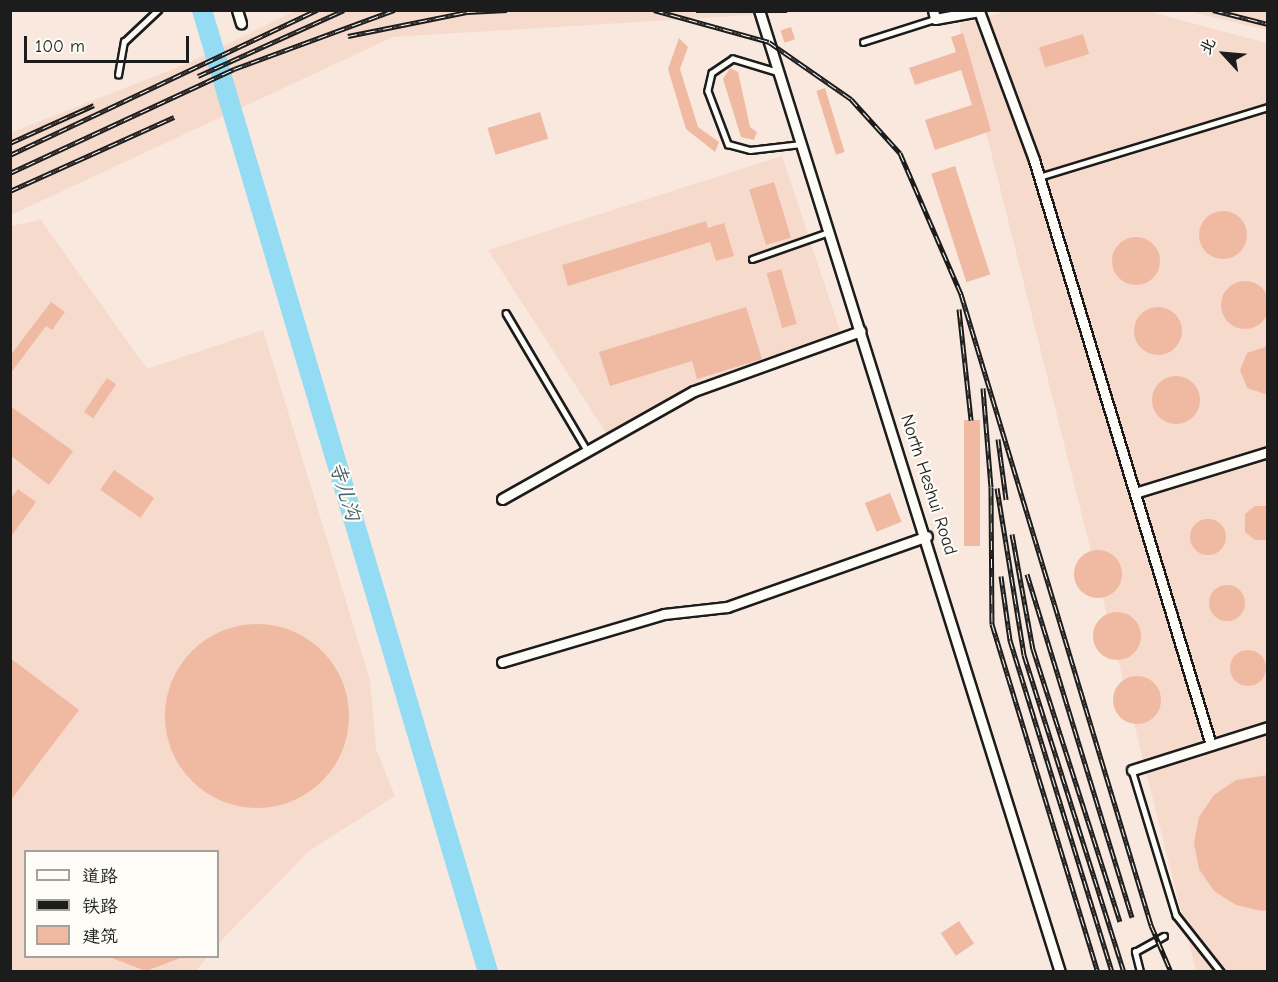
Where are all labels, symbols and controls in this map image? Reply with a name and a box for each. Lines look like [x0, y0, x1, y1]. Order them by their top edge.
scale bar [27, 24, 192, 62]
north arrow [1194, 24, 1254, 84]
text: 北 [1196, 35, 1219, 57]
text: 100 m [35, 36, 85, 57]
street label: North Heshui Road [895, 412, 961, 558]
water label: 寺儿沟 [325, 459, 365, 523]
legend [24, 850, 219, 958]
text: 道路 [82, 866, 118, 887]
text: 铁路 [82, 896, 118, 917]
text: 建筑 [82, 926, 118, 947]

